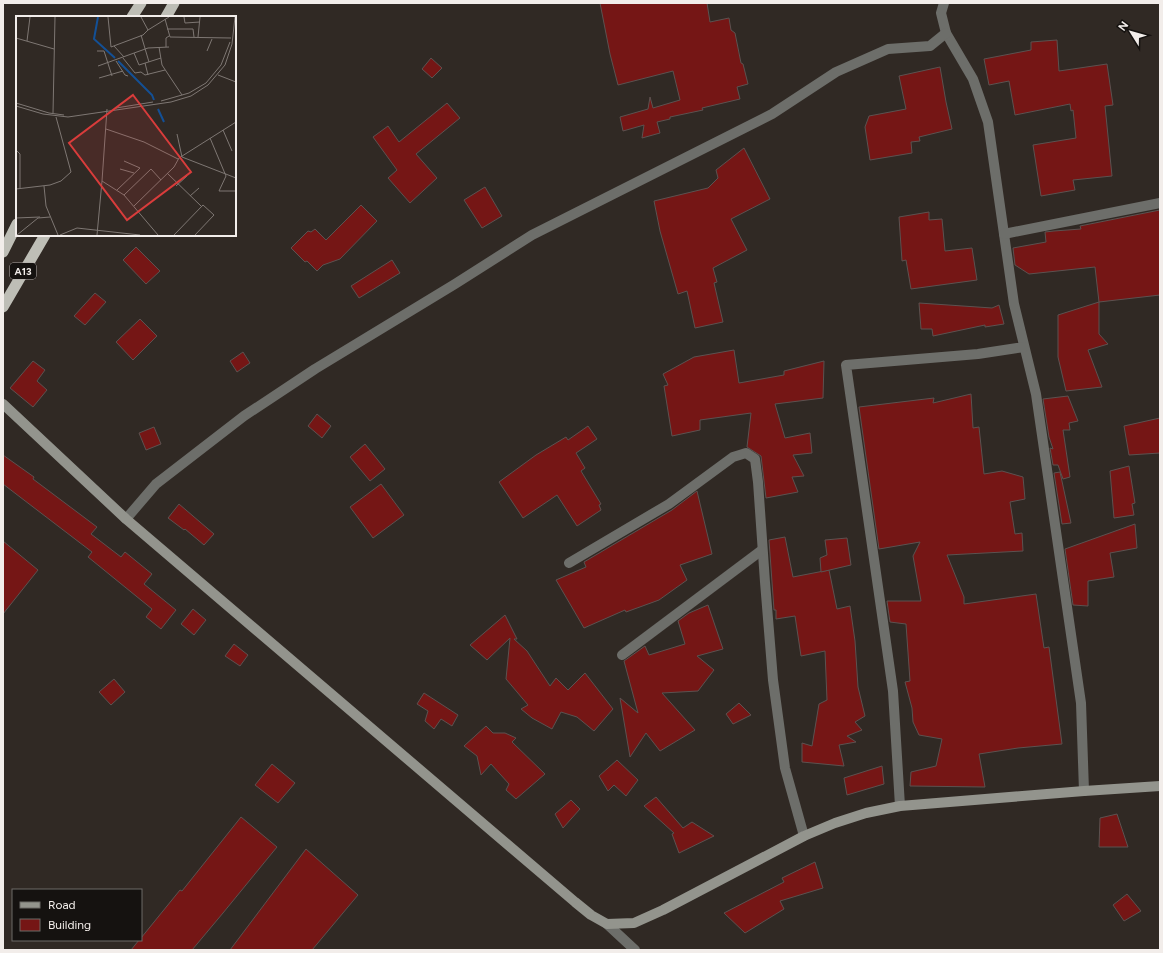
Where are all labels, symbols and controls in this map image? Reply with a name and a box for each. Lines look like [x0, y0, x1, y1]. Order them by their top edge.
north arrow [1111, 12, 1151, 52]
inset map [16, 16, 236, 236]
text: N [1116, 19, 1131, 34]
road number: A13 [10, 263, 36, 279]
legend [12, 889, 142, 941]
text: Road [48, 898, 76, 912]
text: Building [48, 918, 91, 932]

